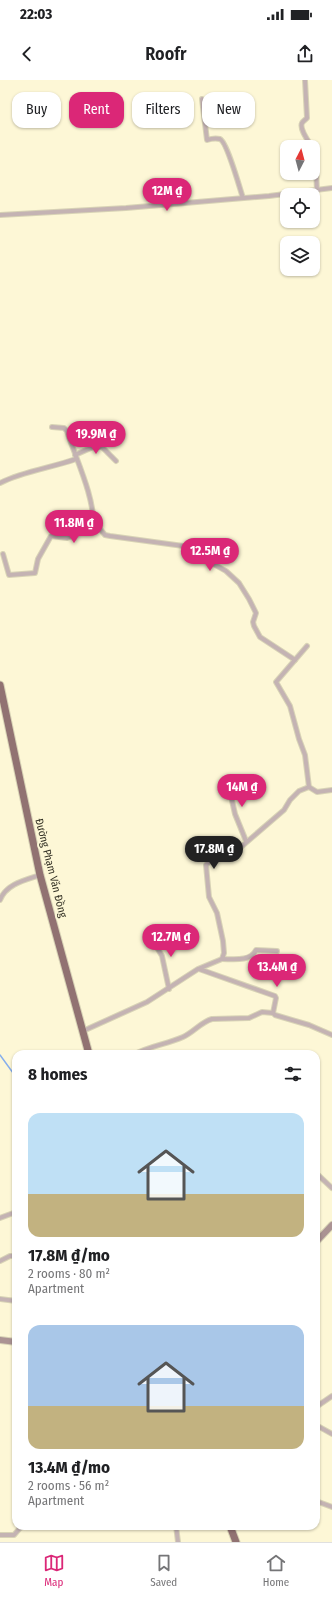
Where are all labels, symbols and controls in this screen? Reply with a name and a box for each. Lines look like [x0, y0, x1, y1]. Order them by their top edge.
text: 22:03 [20, 5, 52, 23]
icon: back [16, 43, 38, 65]
text: Roofr [145, 43, 187, 65]
icon: share [294, 43, 316, 65]
chip: Buy [12, 92, 61, 128]
chip: Rent [69, 92, 124, 128]
chip: Filters [132, 92, 194, 128]
chip: New [202, 92, 255, 128]
north arrow [280, 140, 320, 180]
map controls [280, 140, 320, 276]
pin: 12M ₫ [139, 178, 195, 212]
text: 12M ₫ [152, 183, 182, 198]
button: locate [280, 188, 320, 228]
button: layers [280, 236, 320, 276]
pin: 19.9M ₫ [59, 421, 133, 455]
text: 19.9M ₫ [76, 426, 116, 441]
pin: 11.8M ₫ [37, 510, 111, 544]
text: 11.8M ₫ [54, 515, 94, 530]
pin: 12.5M ₫ [173, 538, 247, 572]
text: 12.5M ₫ [190, 543, 230, 558]
pin: 14M ₫ [214, 774, 270, 808]
text: 14M ₫ [226, 779, 258, 794]
street label: Đường Phạm Văn Đồng [32, 817, 70, 920]
pin: 17.8M ₫ [177, 836, 251, 870]
text: 17.8M ₫ [194, 841, 234, 856]
pin: 12.7M ₫ [134, 924, 208, 958]
text: 12.7M ₫ [151, 929, 191, 944]
pin: 13.4M ₫ [240, 954, 314, 988]
text: 13.4M ₫ [257, 959, 297, 974]
icon: filters [282, 1063, 304, 1085]
text: 8 homes [28, 1064, 88, 1085]
icon: home [130, 1139, 202, 1211]
text: 17.8M ₫/mo [28, 1245, 110, 1266]
text: 2 rooms · 80 m² [28, 1266, 110, 1281]
text: Apartment [28, 1281, 84, 1296]
icon: home [130, 1351, 202, 1423]
text: 13.4M ₫/mo [28, 1457, 110, 1478]
text: 2 rooms · 56 m² [28, 1478, 109, 1493]
text: Apartment [28, 1493, 84, 1508]
tab: Map [43, 1552, 65, 1589]
tab: Saved [150, 1552, 177, 1589]
tab: Home [263, 1552, 289, 1589]

